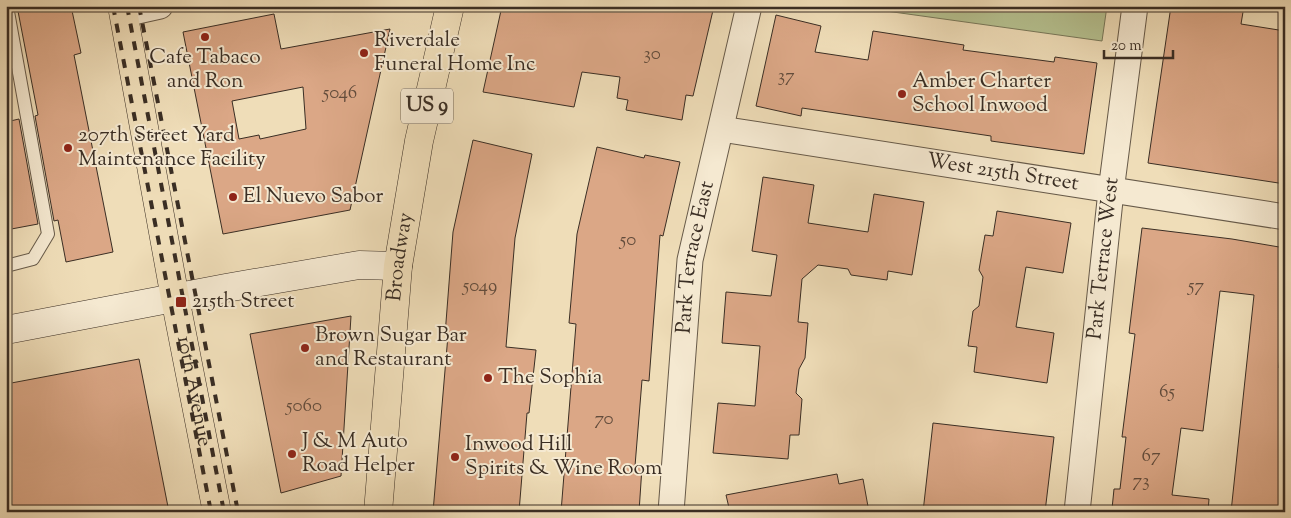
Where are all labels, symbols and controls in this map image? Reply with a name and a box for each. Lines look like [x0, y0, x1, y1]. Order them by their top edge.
place label: Riverdale Funeral Home Inc [374, 26, 535, 80]
scale bar [1104, 28, 1172, 60]
marker: Cafe Tabaco and Ron [199, 31, 211, 43]
text: 20 m [1111, 36, 1142, 57]
house number: 30 [643, 41, 661, 68]
place label: Cafe Tabaco and Ron [149, 43, 261, 97]
marker: Riverdale Funeral Home Inc [358, 47, 370, 59]
house number: 37 [777, 63, 795, 90]
place label: Amber Charter School Inwood [912, 67, 1051, 121]
house number: 5046 [322, 80, 357, 107]
road number: US 9 [401, 88, 453, 124]
marker: Amber Charter School Inwood [896, 88, 908, 100]
place label: 207th Street Yard Maintenance Facility [78, 121, 266, 175]
marker: 207th Street Yard Maintenance Facility [62, 142, 74, 154]
street label: West 215th Street [924, 146, 1081, 200]
street label: Park Terrace West [1080, 176, 1128, 341]
street label: Park Terrace East [669, 178, 723, 335]
place label: El Nuevo Sabor [243, 182, 384, 212]
marker: El Nuevo Sabor [227, 191, 239, 203]
street label: Broadway [380, 210, 422, 303]
house number: 50 [619, 227, 636, 254]
house number: 5049 [462, 273, 497, 300]
house number: 57 [1187, 273, 1204, 300]
place label: 215th Street [192, 287, 294, 317]
marker: 215th Street [174, 295, 188, 309]
place label: Brown Sugar Bar and Restaurant [315, 321, 467, 375]
street label: 10th Avenue [168, 334, 219, 449]
marker: Brown Sugar Bar and Restaurant [299, 342, 311, 354]
place label: The Sophia [498, 363, 603, 393]
marker: The Sophia [482, 372, 494, 384]
house number: 65 [1159, 379, 1175, 406]
house number: 5060 [285, 393, 322, 420]
house number: 70 [594, 406, 614, 433]
place label: J & M Auto Road Helper [301, 427, 415, 481]
place label: Inwood Hill Spirits & Wine Room [465, 430, 662, 484]
house number: 67 [1142, 443, 1161, 470]
marker: J & M Auto Road Helper [286, 448, 298, 460]
marker: Inwood Hill Spirits & Wine Room [449, 451, 461, 463]
house number: 73 [1132, 468, 1150, 495]

